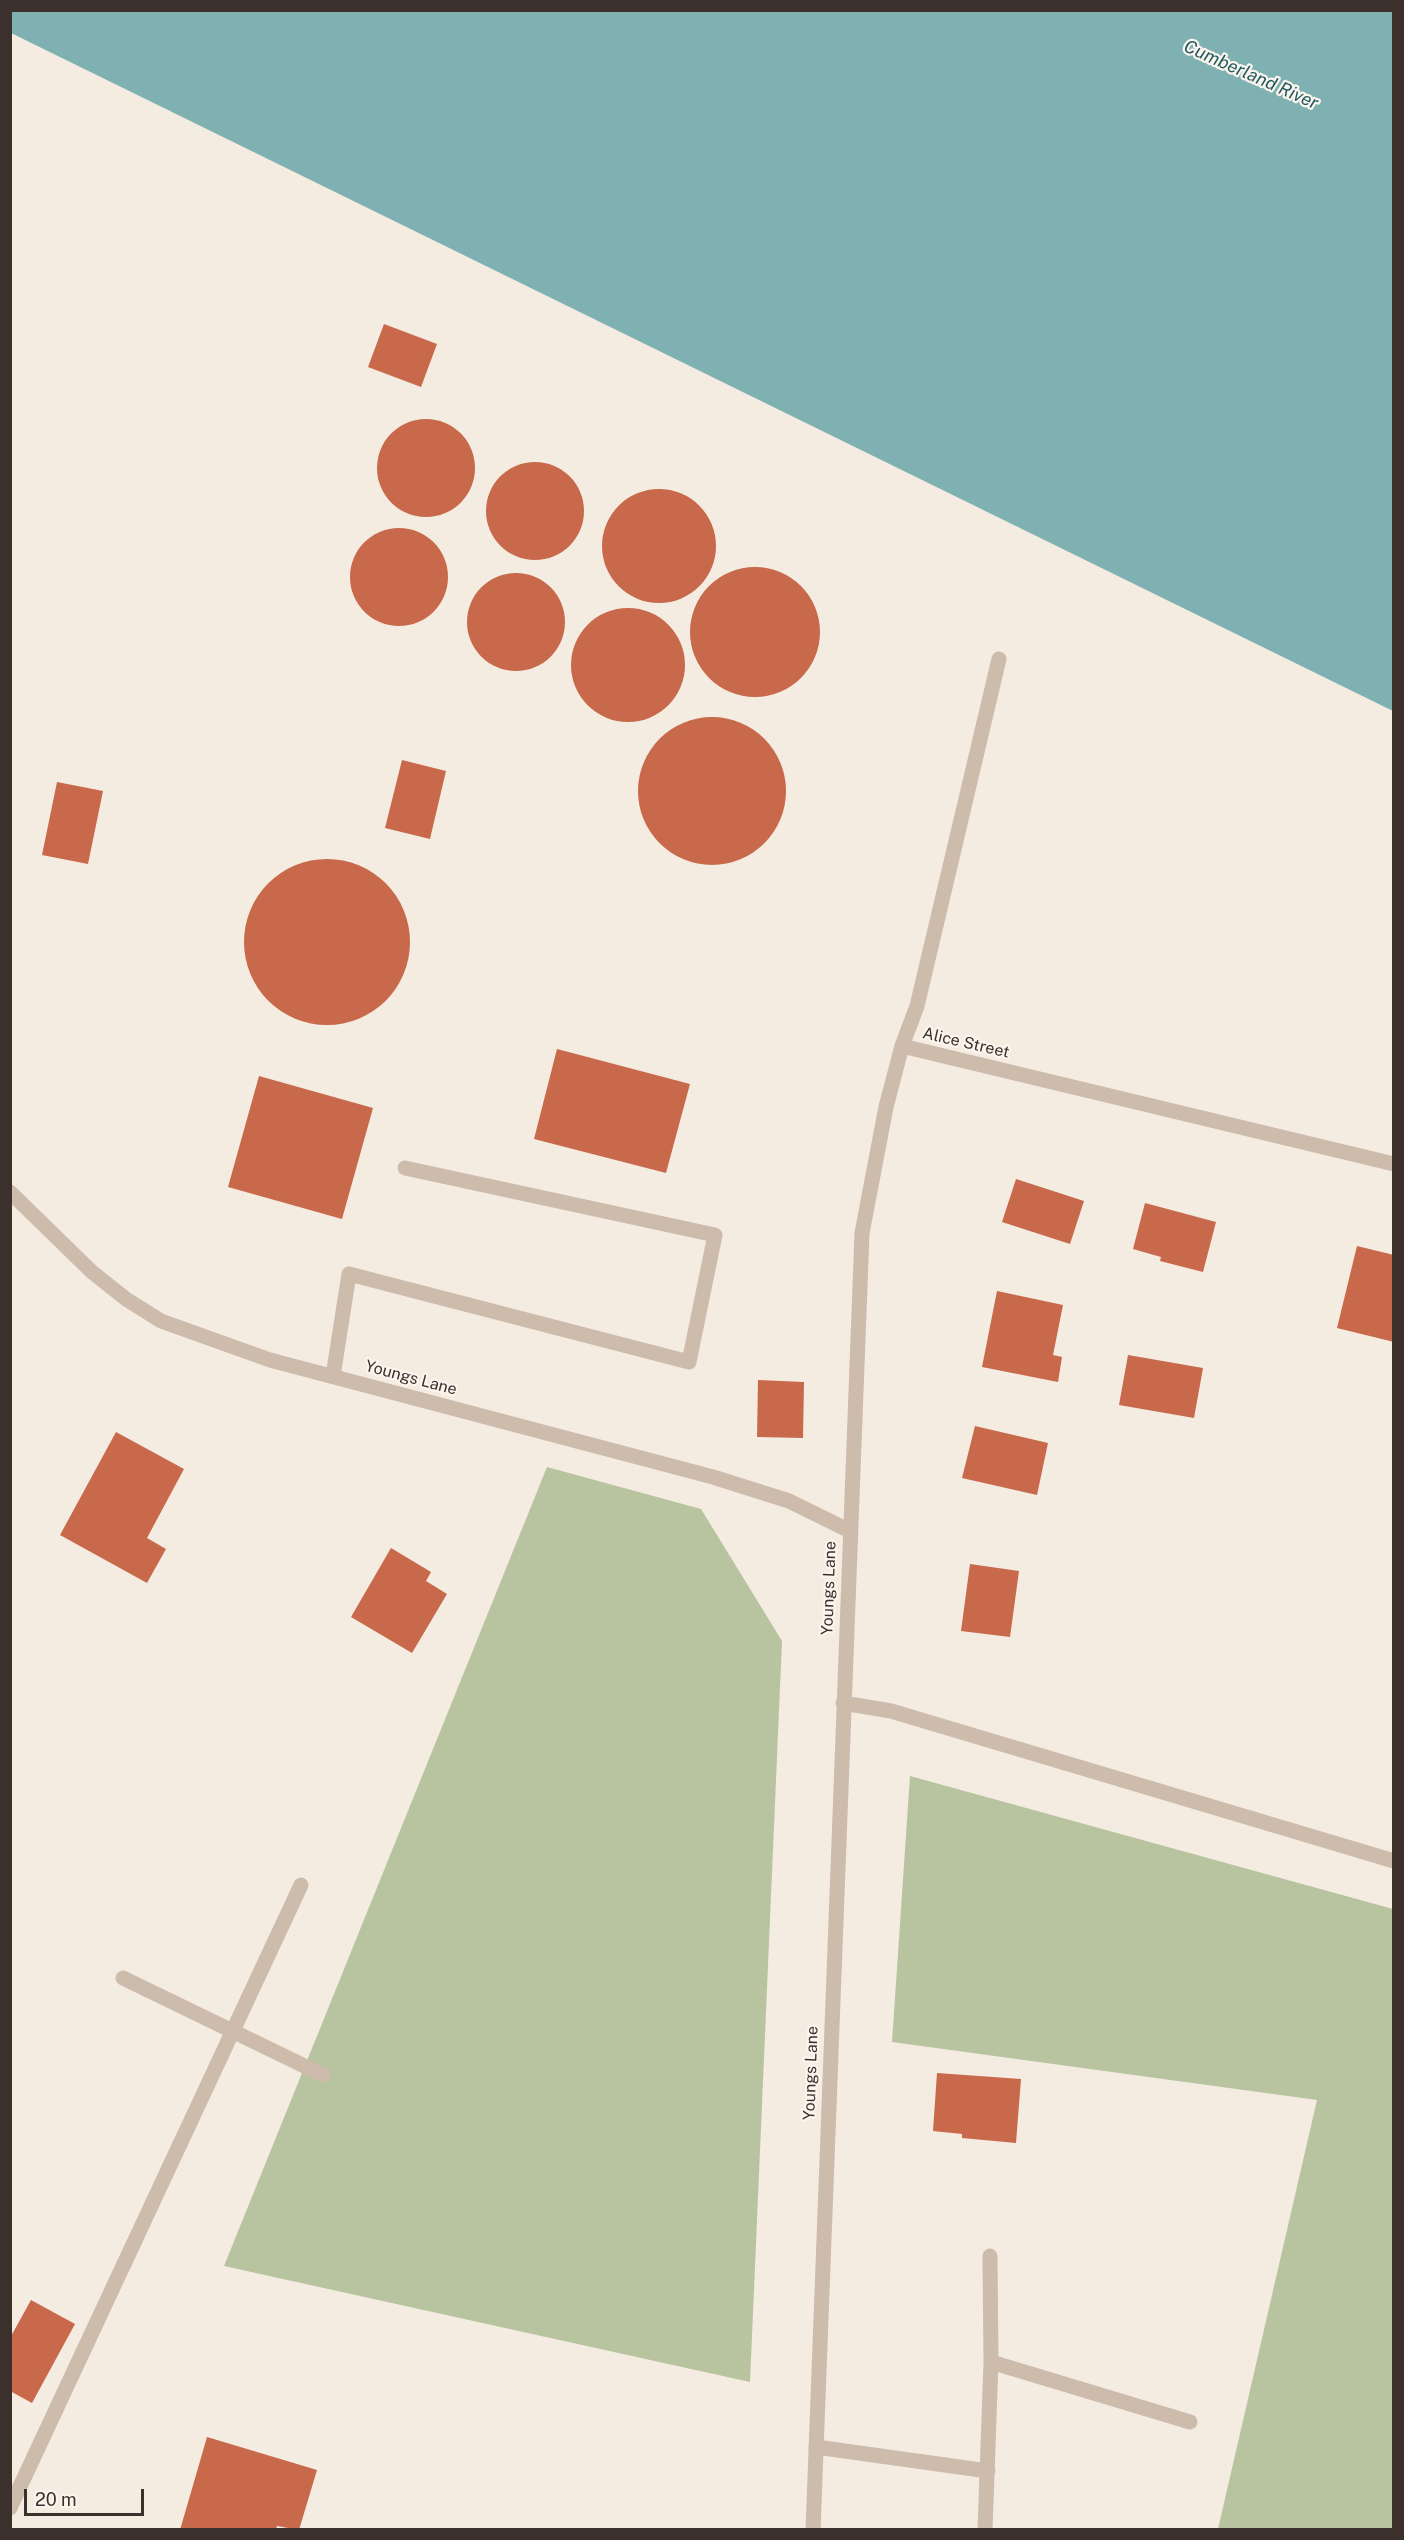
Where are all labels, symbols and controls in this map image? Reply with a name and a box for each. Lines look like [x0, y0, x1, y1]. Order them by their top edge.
water label: Cumberland River [1180, 36, 1322, 114]
street label: Alice Street [921, 1024, 1011, 1062]
street label: Youngs Lane [363, 1357, 459, 1399]
street label: Youngs Lane [818, 1541, 840, 1635]
street label: Youngs Lane [800, 2026, 822, 2120]
scale bar [27, 2477, 147, 2515]
text: 20 m [35, 2489, 77, 2510]

